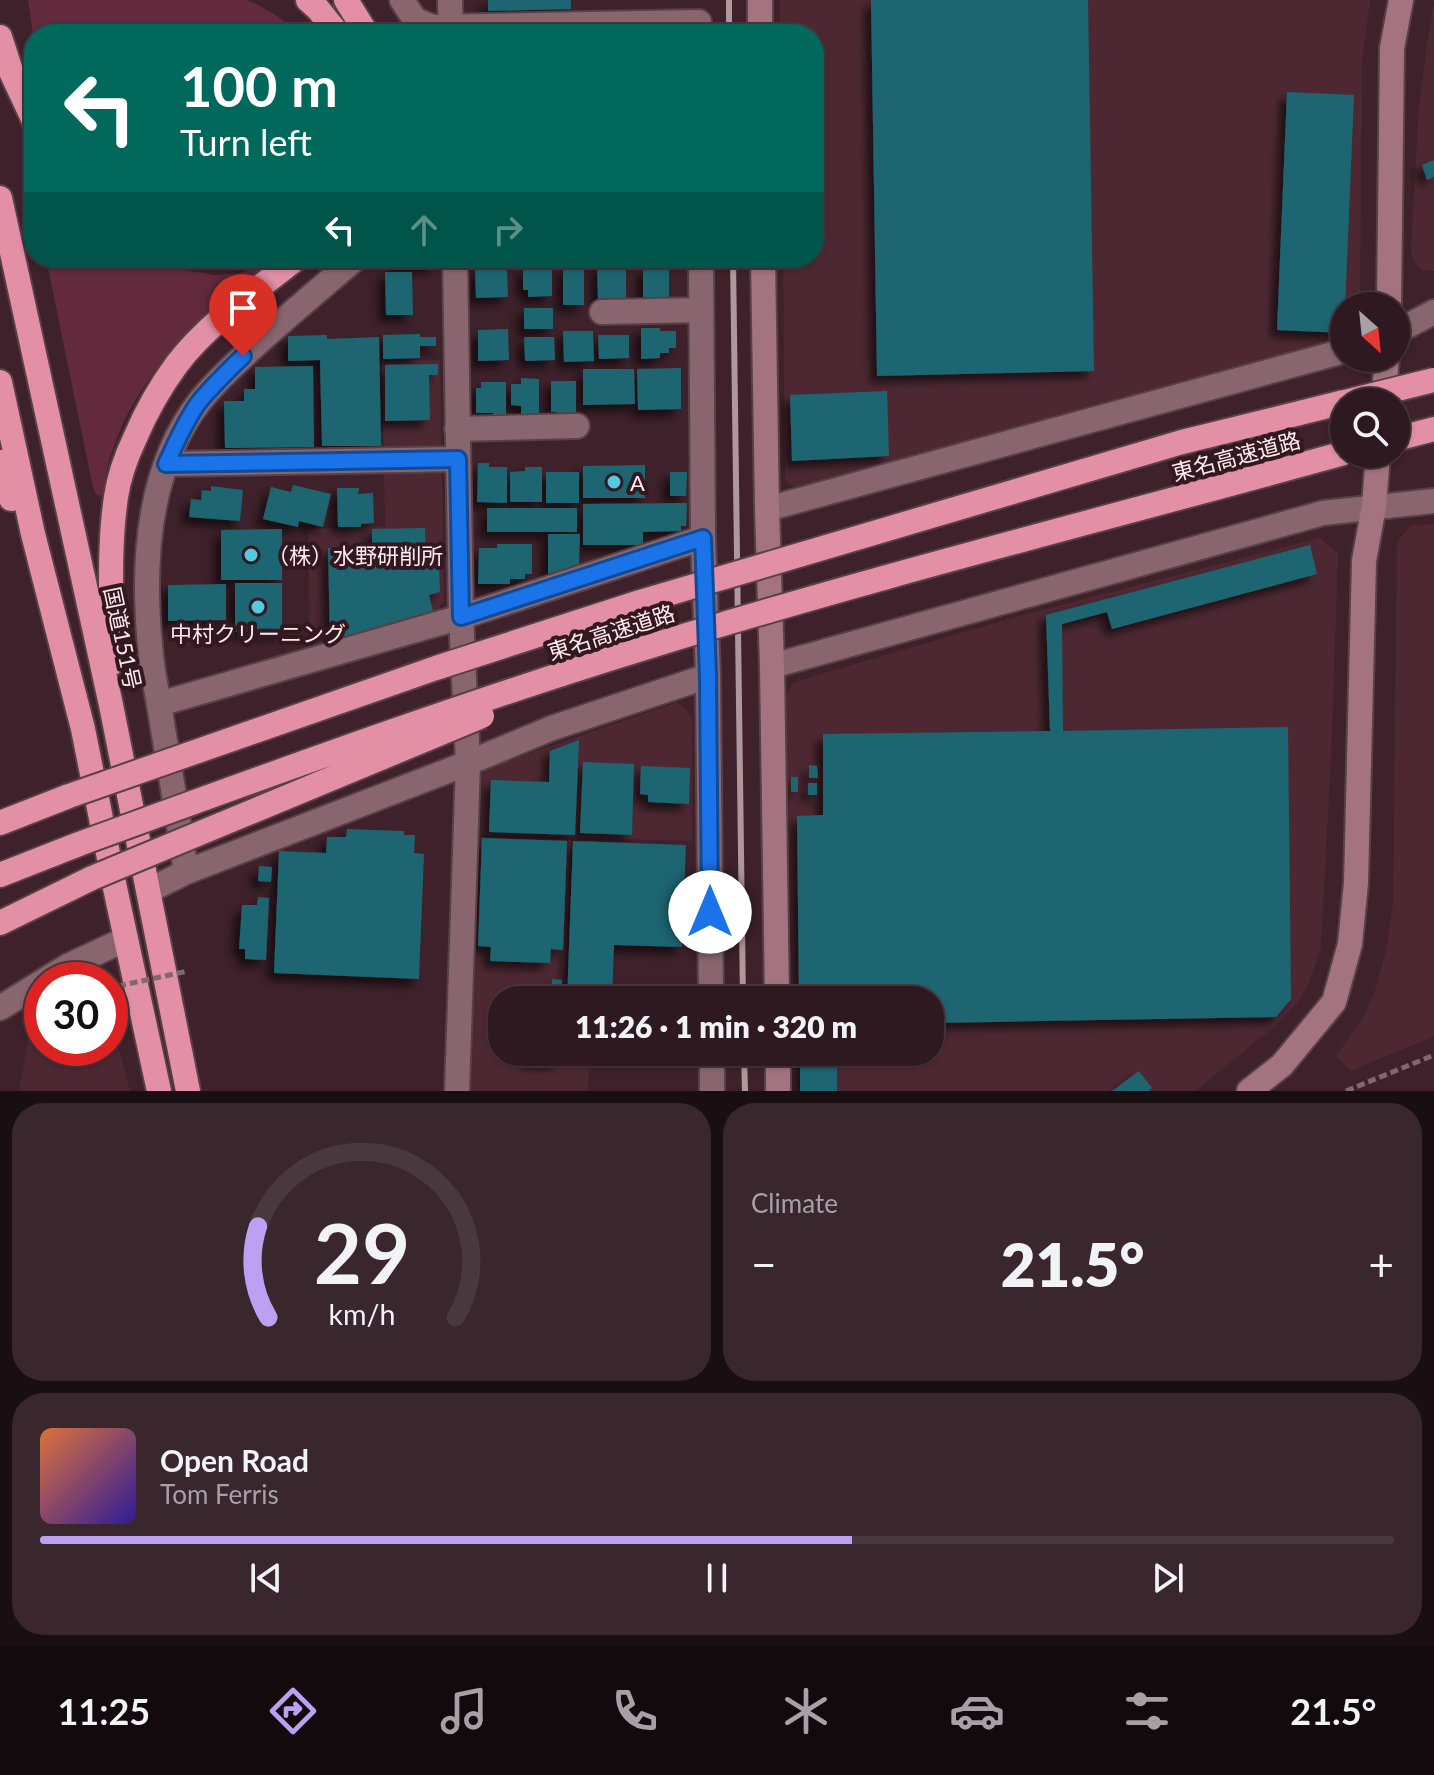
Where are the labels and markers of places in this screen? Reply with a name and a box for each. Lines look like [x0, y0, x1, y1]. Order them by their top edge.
pin [209, 274, 277, 356]
place label: A [630, 469, 645, 496]
marker: A [605, 473, 623, 491]
place label: （株）水野研削所 [267, 542, 443, 569]
marker: （株）水野研削所 [242, 546, 260, 564]
marker: 中村クリーニング [249, 598, 267, 616]
place label: 中村クリーニング [170, 620, 346, 647]

